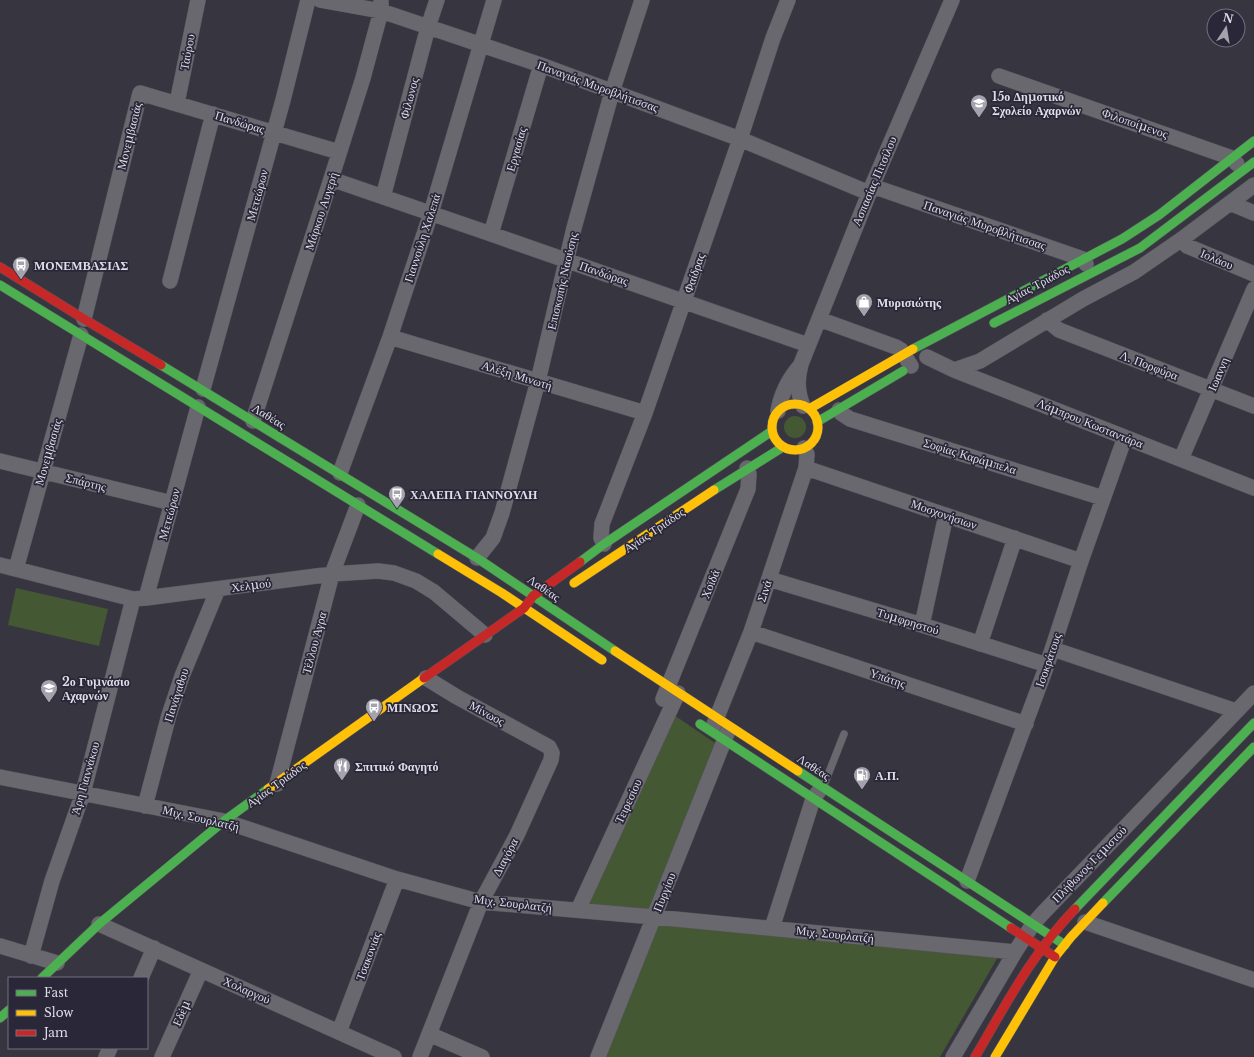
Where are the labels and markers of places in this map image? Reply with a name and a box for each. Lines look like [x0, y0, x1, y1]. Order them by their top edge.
place label: 15ο Δημοτικό Σχολείο Αχαρνών [992, 89, 1082, 118]
school or university icon: 15ο Δημοτικό Σχολείο Αχαρνών [969, 93, 989, 118]
bus stop icon: ΜΟΝΕΜΒΑΣΙΑΣ [11, 255, 31, 280]
place label: ΜΟΝΕΜΒΑΣΙΑΣ [34, 258, 129, 273]
shop icon: Μυρισιώτης [854, 292, 874, 317]
place label: Μυρισιώτης [877, 295, 942, 310]
bus stop icon: ΧΑΛΕΠΑ ΓΙΑΝΝΟΥΛΗ [387, 484, 407, 509]
place label: ΧΑΛΕΠΑ ΓΙΑΝΝΟΥΛΗ [410, 487, 538, 502]
place label: 2ο Γυμνάσιο Αχαρνών [62, 674, 130, 703]
school or university icon: 2ο Γυμνάσιο Αχαρνών [39, 678, 59, 703]
bus stop icon: ΜΙΝΩΟΣ [364, 697, 384, 722]
place label: ΜΙΝΩΟΣ [387, 700, 439, 715]
restaurant icon: Σπιτικό Φαγητό [332, 756, 352, 781]
place label: Σπιτικό Φαγητό [355, 759, 439, 774]
fuel station icon: Α.Π. [852, 765, 872, 790]
place label: Α.Π. [875, 768, 899, 783]

